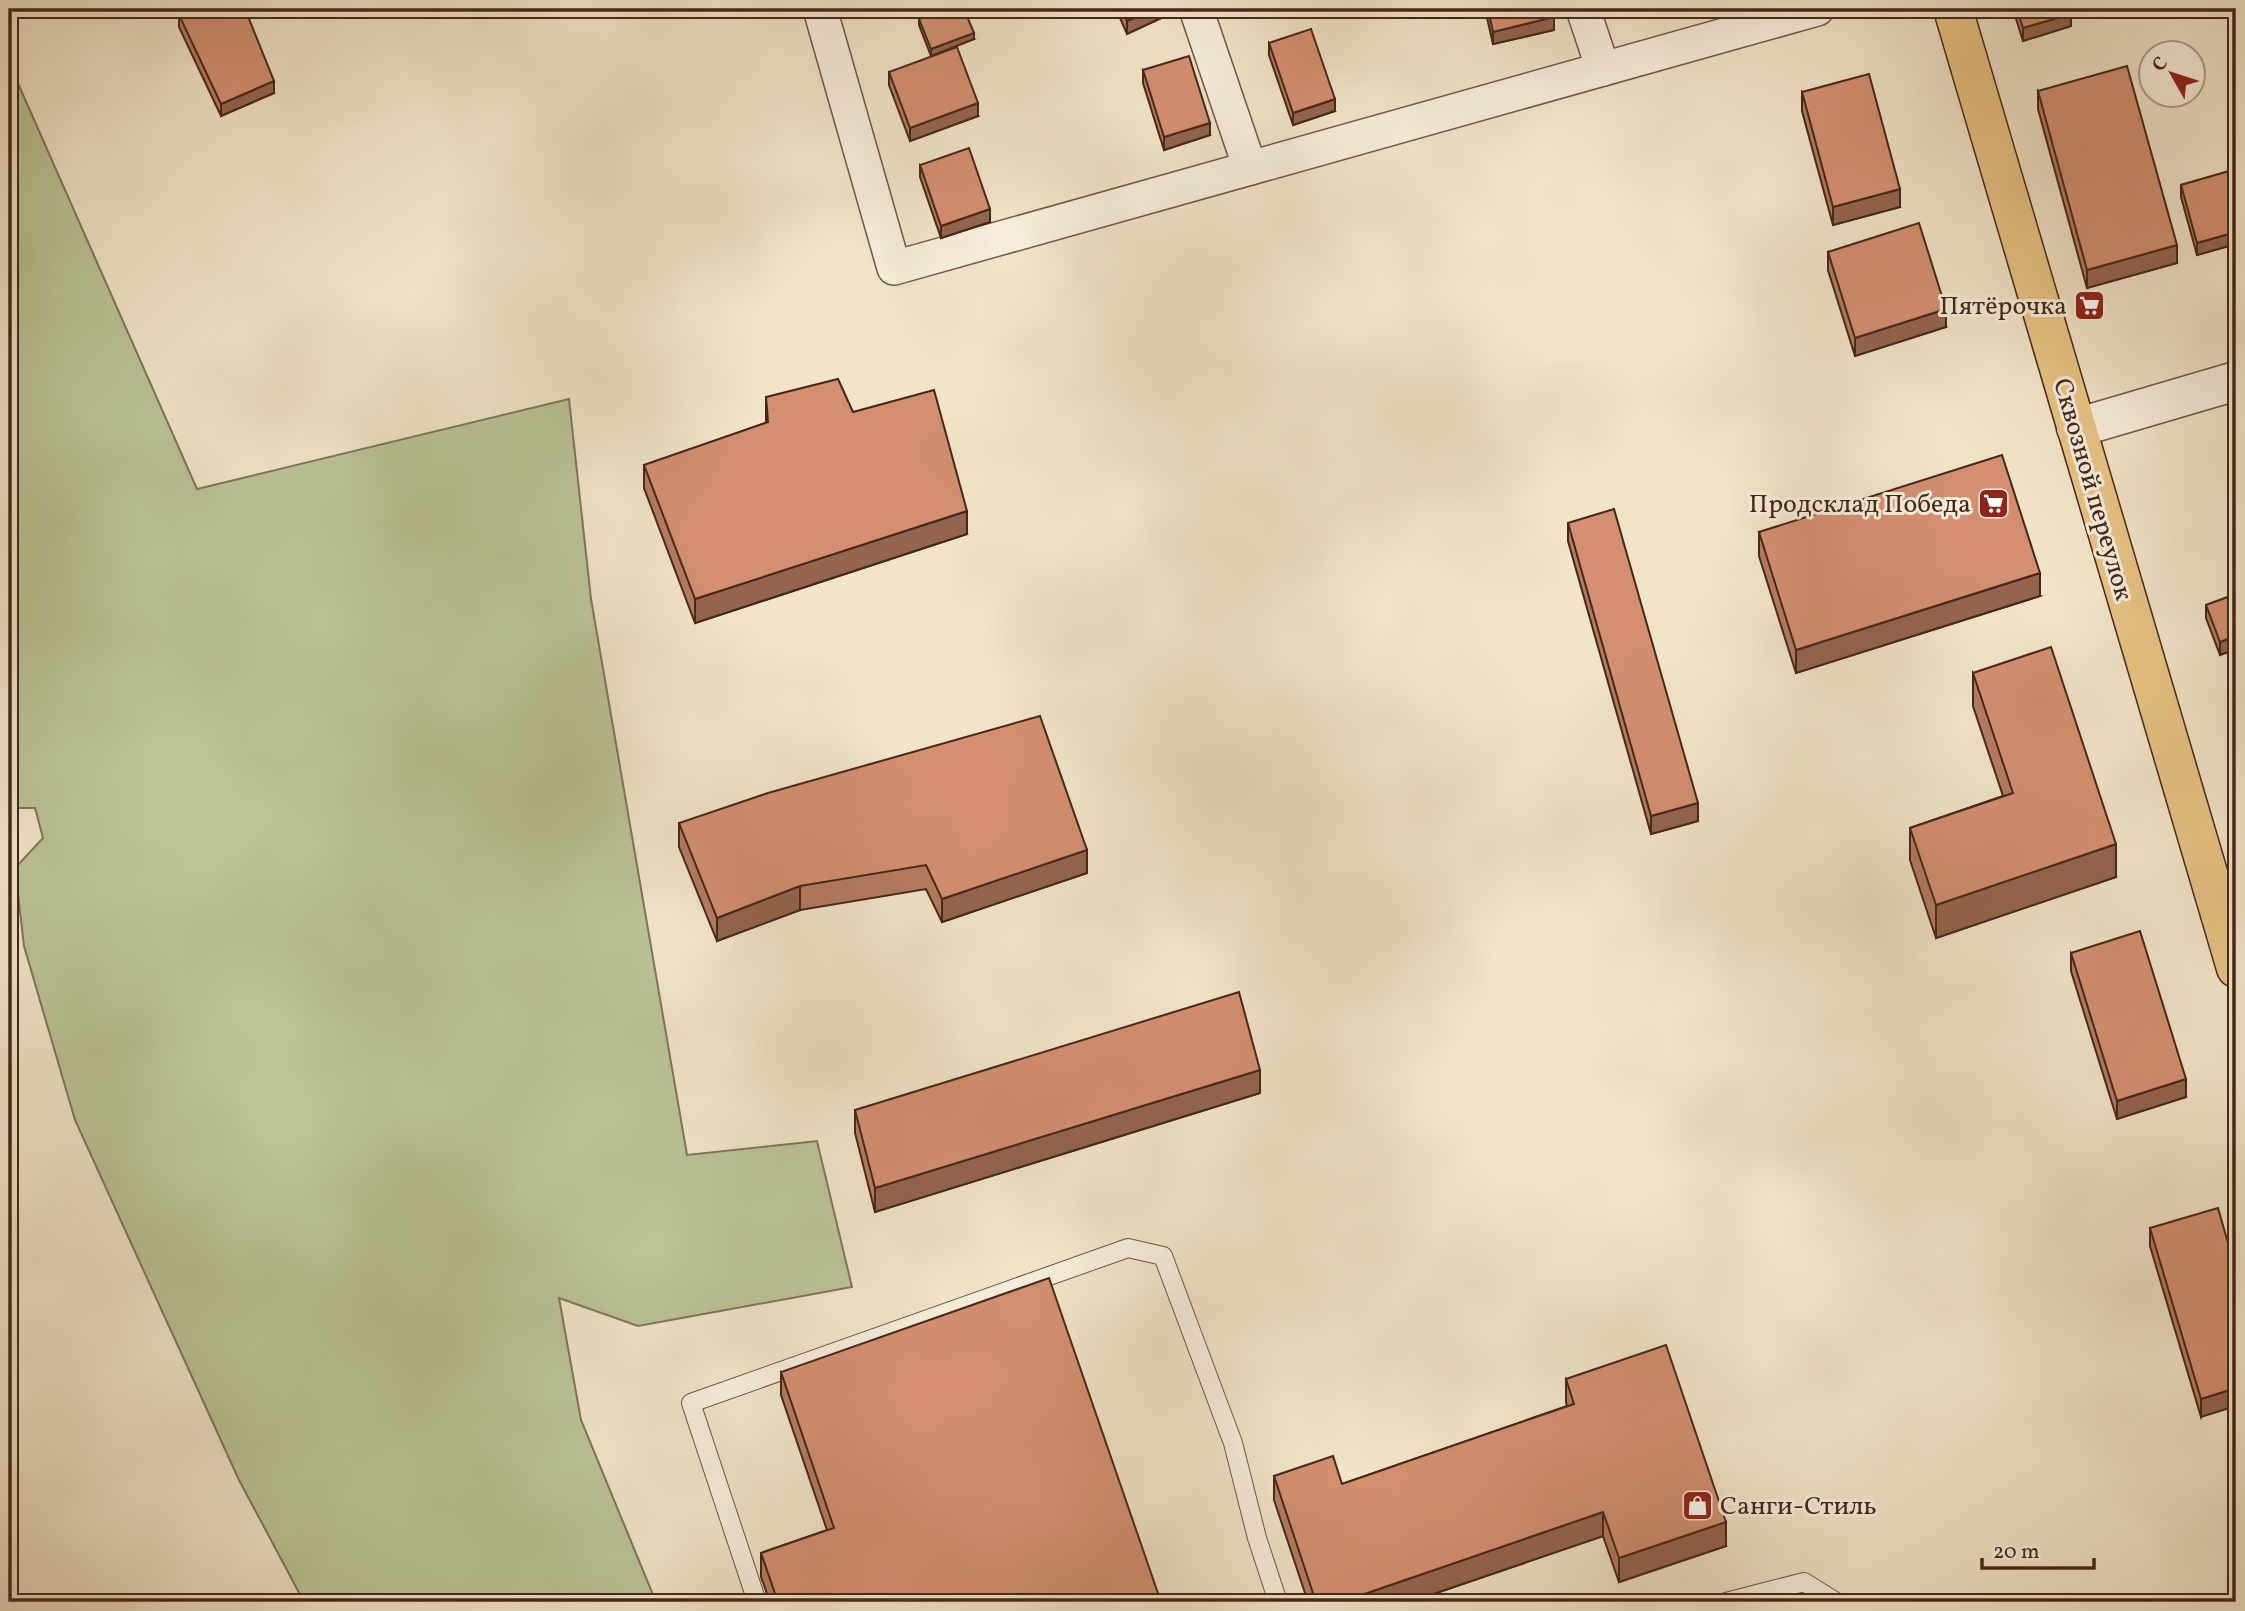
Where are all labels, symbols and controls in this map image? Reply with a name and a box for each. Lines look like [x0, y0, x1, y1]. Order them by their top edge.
north arrow [2136, 38, 2206, 108]
text: С [2146, 52, 2174, 77]
supermarket icon: Пятёрочка [2073, 288, 2107, 322]
place label: Пятёрочка [1939, 289, 2067, 325]
street label: Сквозной переулок [2043, 374, 2141, 605]
supermarket icon: Продсклад Победа [1977, 486, 2011, 520]
place label: Продсклад Победа [1749, 487, 1971, 523]
shop icon: Санги-Стиль [1680, 1488, 1714, 1522]
place label: Санги-Стиль [1720, 1489, 1877, 1525]
scale bar [1982, 1527, 2094, 1571]
text: 20 m [1993, 1538, 2039, 1567]

